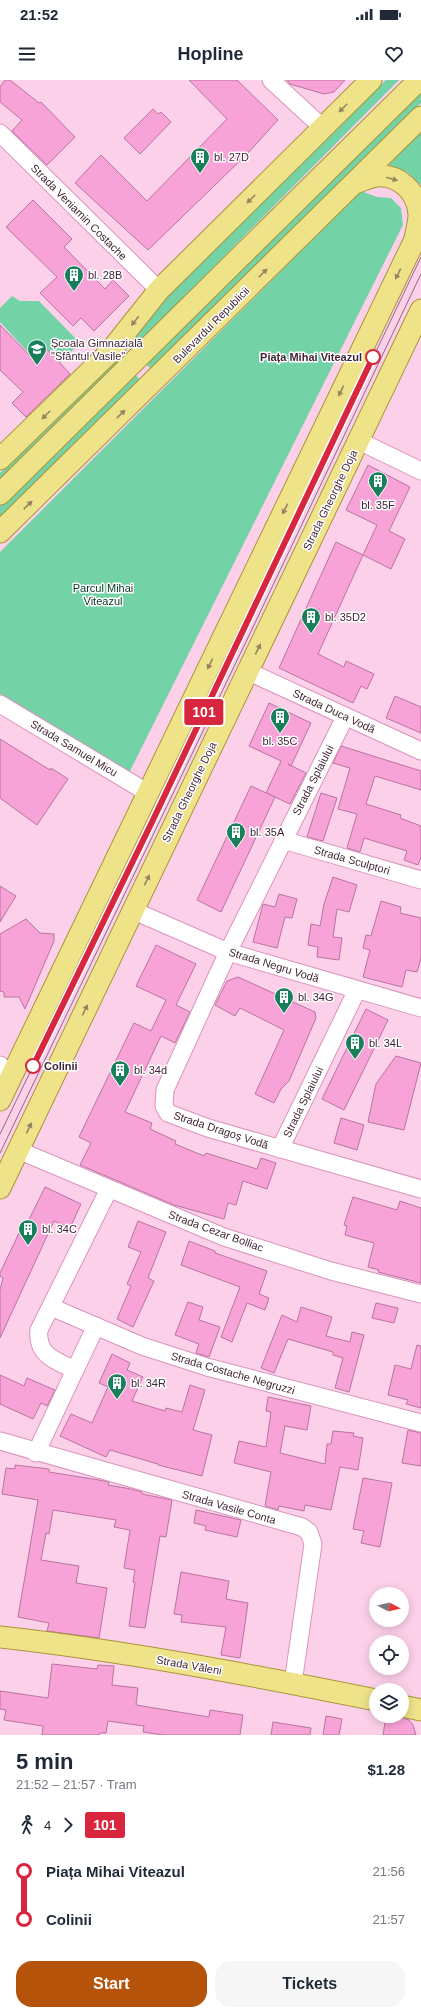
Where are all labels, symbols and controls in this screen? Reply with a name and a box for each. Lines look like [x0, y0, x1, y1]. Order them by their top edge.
text: 21:52 [20, 6, 58, 23]
icon: menu [16, 43, 38, 65]
icon: heart [383, 43, 405, 65]
text: Hopline [178, 44, 244, 64]
one-way arrow [338, 103, 348, 113]
building icon: bl. 27D [189, 146, 211, 174]
place label: bl. 27D [214, 151, 249, 163]
street label: Strada Veniamin Costache [29, 162, 129, 262]
one-way arrow [386, 176, 398, 182]
one-way arrow [246, 194, 256, 204]
building icon: bl. 28B [63, 264, 85, 292]
one-way arrow [258, 268, 268, 278]
place label: bl. 28B [88, 269, 122, 281]
one-way arrow [395, 269, 401, 280]
street label: Bulevardul Republicii [170, 284, 252, 366]
one-way arrow [130, 315, 139, 326]
place label: Școala Gimnazială "Sfântul Vasile" [51, 337, 144, 362]
school or university icon: Școala Gimnazială "Sfântul Vasile" [26, 338, 48, 366]
marker: Piața Mihai Viteazul [365, 349, 381, 365]
place label: Piața Mihai Viteazul [260, 351, 362, 363]
one-way arrow [338, 386, 344, 397]
one-way arrow [116, 409, 126, 419]
one-way arrow [41, 411, 51, 420]
street label: Strada Gheorghe Doja [300, 447, 360, 552]
building icon: bl. 35F [367, 470, 389, 498]
place label: bl. 35F [361, 499, 395, 511]
one-way arrow [23, 500, 33, 510]
one-way arrow [282, 503, 288, 514]
park label: Parcul Mihai Viteazul [73, 582, 133, 607]
building icon: bl. 35D2 [300, 606, 322, 634]
place label: bl. 35D2 [325, 611, 366, 623]
one-way arrow [254, 644, 261, 655]
one-way arrow [207, 658, 214, 669]
street label: Strada Duca Vodă [291, 687, 378, 736]
line badge: 101 [181, 699, 227, 725]
text: 101 [192, 704, 216, 720]
building icon: bl. 35C [269, 706, 291, 734]
street label: Strada Samuel Micu [28, 717, 120, 779]
place label: bl. 35C [263, 735, 297, 747]
street label: Strada Gheorghe Doja [159, 739, 219, 844]
street label: Strada Splaiului [290, 743, 336, 817]
building icon: bl. 35A [225, 821, 247, 849]
place label: bl. 35A [250, 826, 285, 838]
street label: Strada Sculptori [313, 843, 391, 877]
one-way arrow [144, 875, 150, 886]
street label: Strada Negru Vodă [228, 946, 321, 985]
building icon: bl. 34G [273, 986, 295, 1014]
place label: bl. 34G [298, 991, 333, 1003]
one-way arrow [82, 1004, 88, 1016]
building icon: bl. 34L [344, 1032, 366, 1060]
place label: bl. 34L [369, 1037, 402, 1049]
marker: Colinii [25, 1058, 41, 1074]
building icon: bl. 34d [109, 1059, 131, 1087]
place label: Colinii [44, 1060, 78, 1072]
place label: bl. 34d [134, 1064, 167, 1076]
street label: Strada Splaiului [281, 1065, 325, 1139]
street label: Strada Dragoș Vodă [172, 1109, 271, 1151]
one-way arrow [26, 1122, 32, 1133]
street label: Strada Cezar Bolliac [167, 1208, 266, 1254]
building icon: bl. 34C [17, 1218, 39, 1246]
place label: bl. 34C [42, 1223, 77, 1235]
street label: Strada Costache Negruzzi [170, 1350, 296, 1396]
building icon: bl. 34R [106, 1372, 128, 1400]
place label: bl. 34R [131, 1377, 166, 1389]
street label: Strada Vasile Conta [181, 1488, 278, 1526]
north arrow [369, 1587, 409, 1627]
map controls [369, 1587, 409, 1723]
button: locate [369, 1635, 409, 1675]
street label: Strada Văleni [155, 1653, 223, 1677]
button: layers [369, 1683, 409, 1723]
text: 5 min [16, 1749, 73, 1774]
text: $1.28 [367, 1761, 405, 1778]
text: 21:52 – 21:57 · Tram [16, 1777, 137, 1792]
icon: walk [16, 1814, 38, 1836]
icon: forward [57, 1814, 79, 1836]
text: 101 [93, 1817, 117, 1833]
text: 4 [44, 1818, 51, 1833]
text: Piața Mihai Viteazul [46, 1863, 185, 1880]
text: 21:56 [372, 1864, 405, 1879]
text: Colinii [46, 1911, 92, 1928]
text: 21:57 [372, 1912, 405, 1927]
button: Start [16, 1961, 207, 2007]
button: Tickets [215, 1961, 405, 2007]

